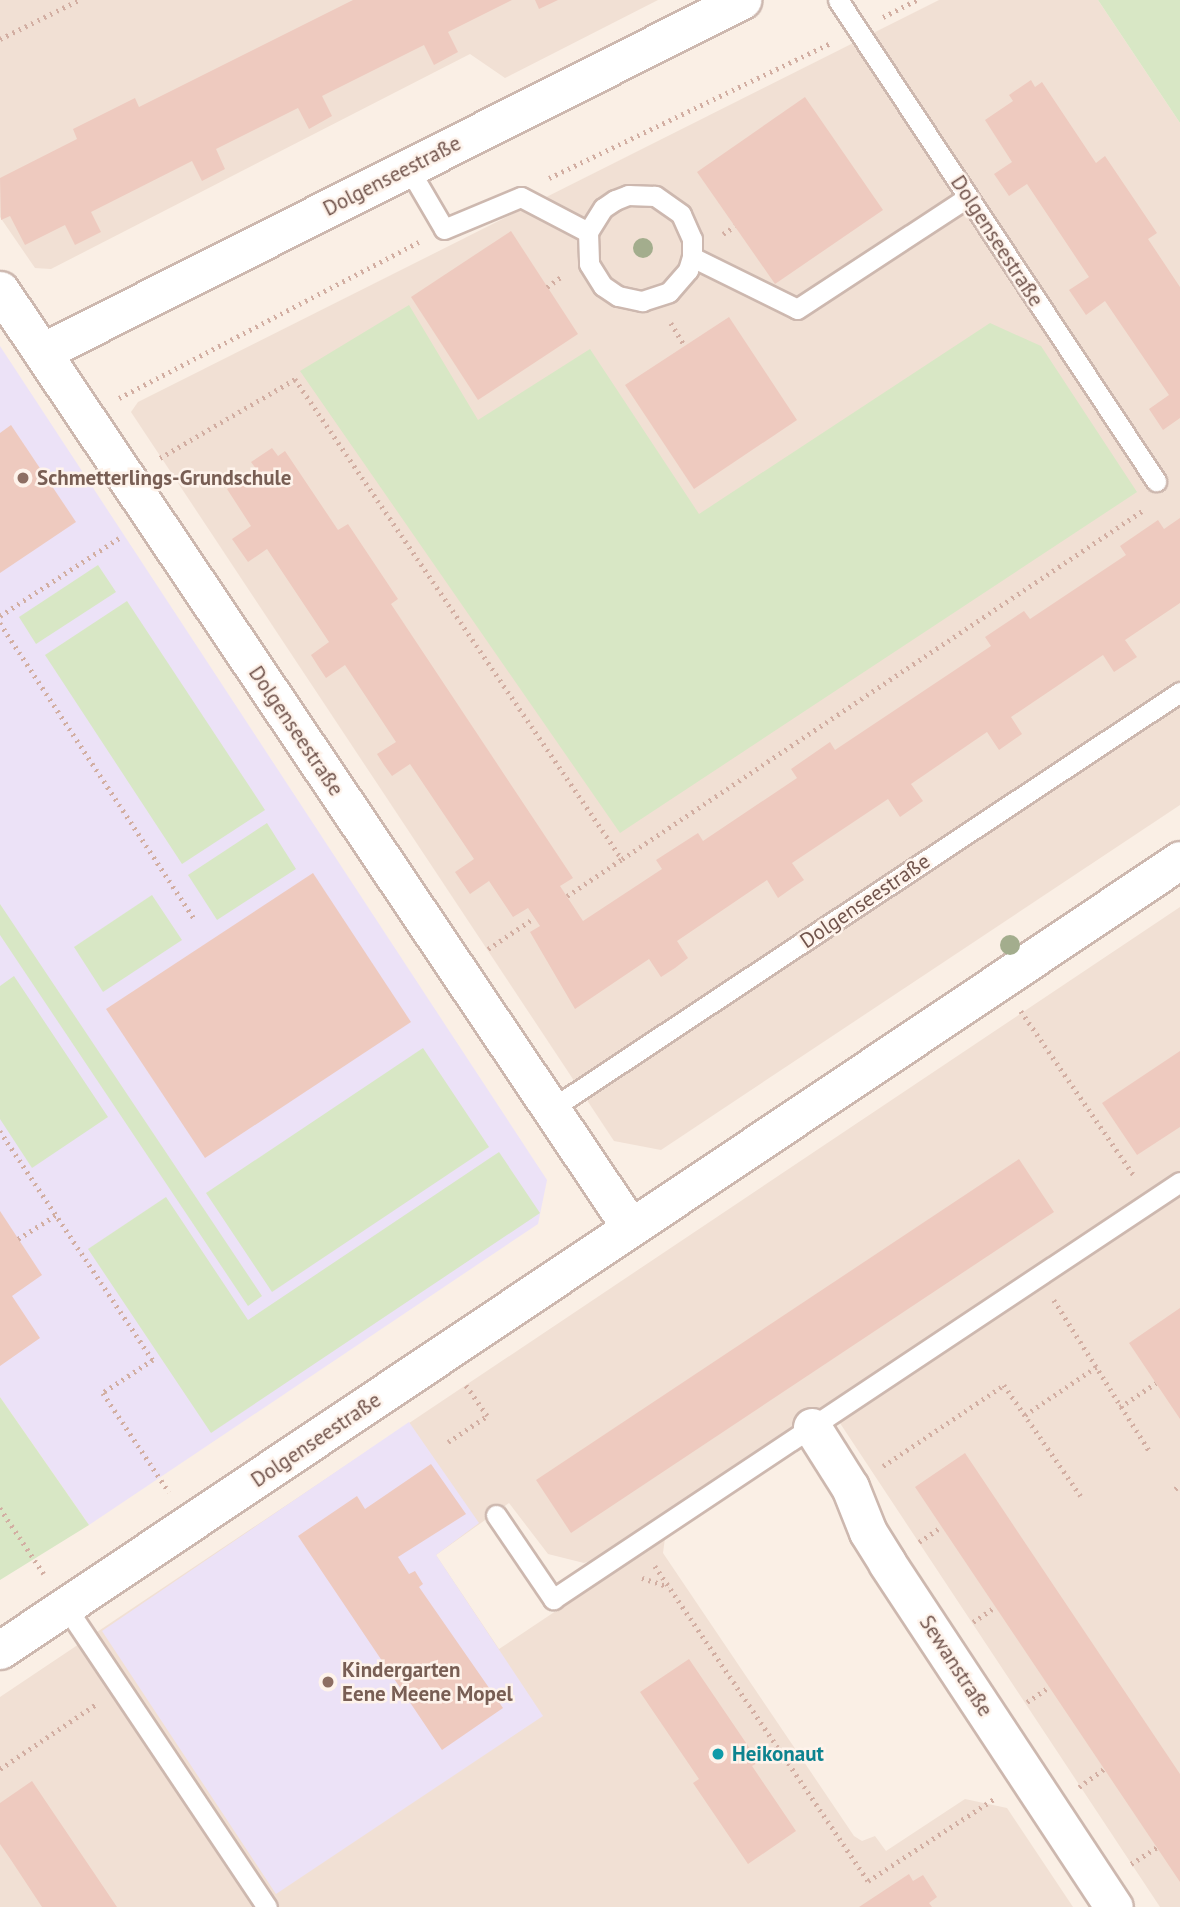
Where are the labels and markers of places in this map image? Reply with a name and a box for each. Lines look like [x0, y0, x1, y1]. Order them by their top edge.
place label: Schmetterlings-Grundschule [37, 465, 291, 491]
marker: Schmetterlings-Grundschule [15, 470, 31, 486]
place label: Kindergarten Eene Meene Mopel [342, 1657, 513, 1707]
marker: Kindergarten Eene Meene Mopel [320, 1674, 336, 1690]
place label: Heikonaut [732, 1741, 824, 1767]
marker: Heikonaut [710, 1746, 726, 1762]

